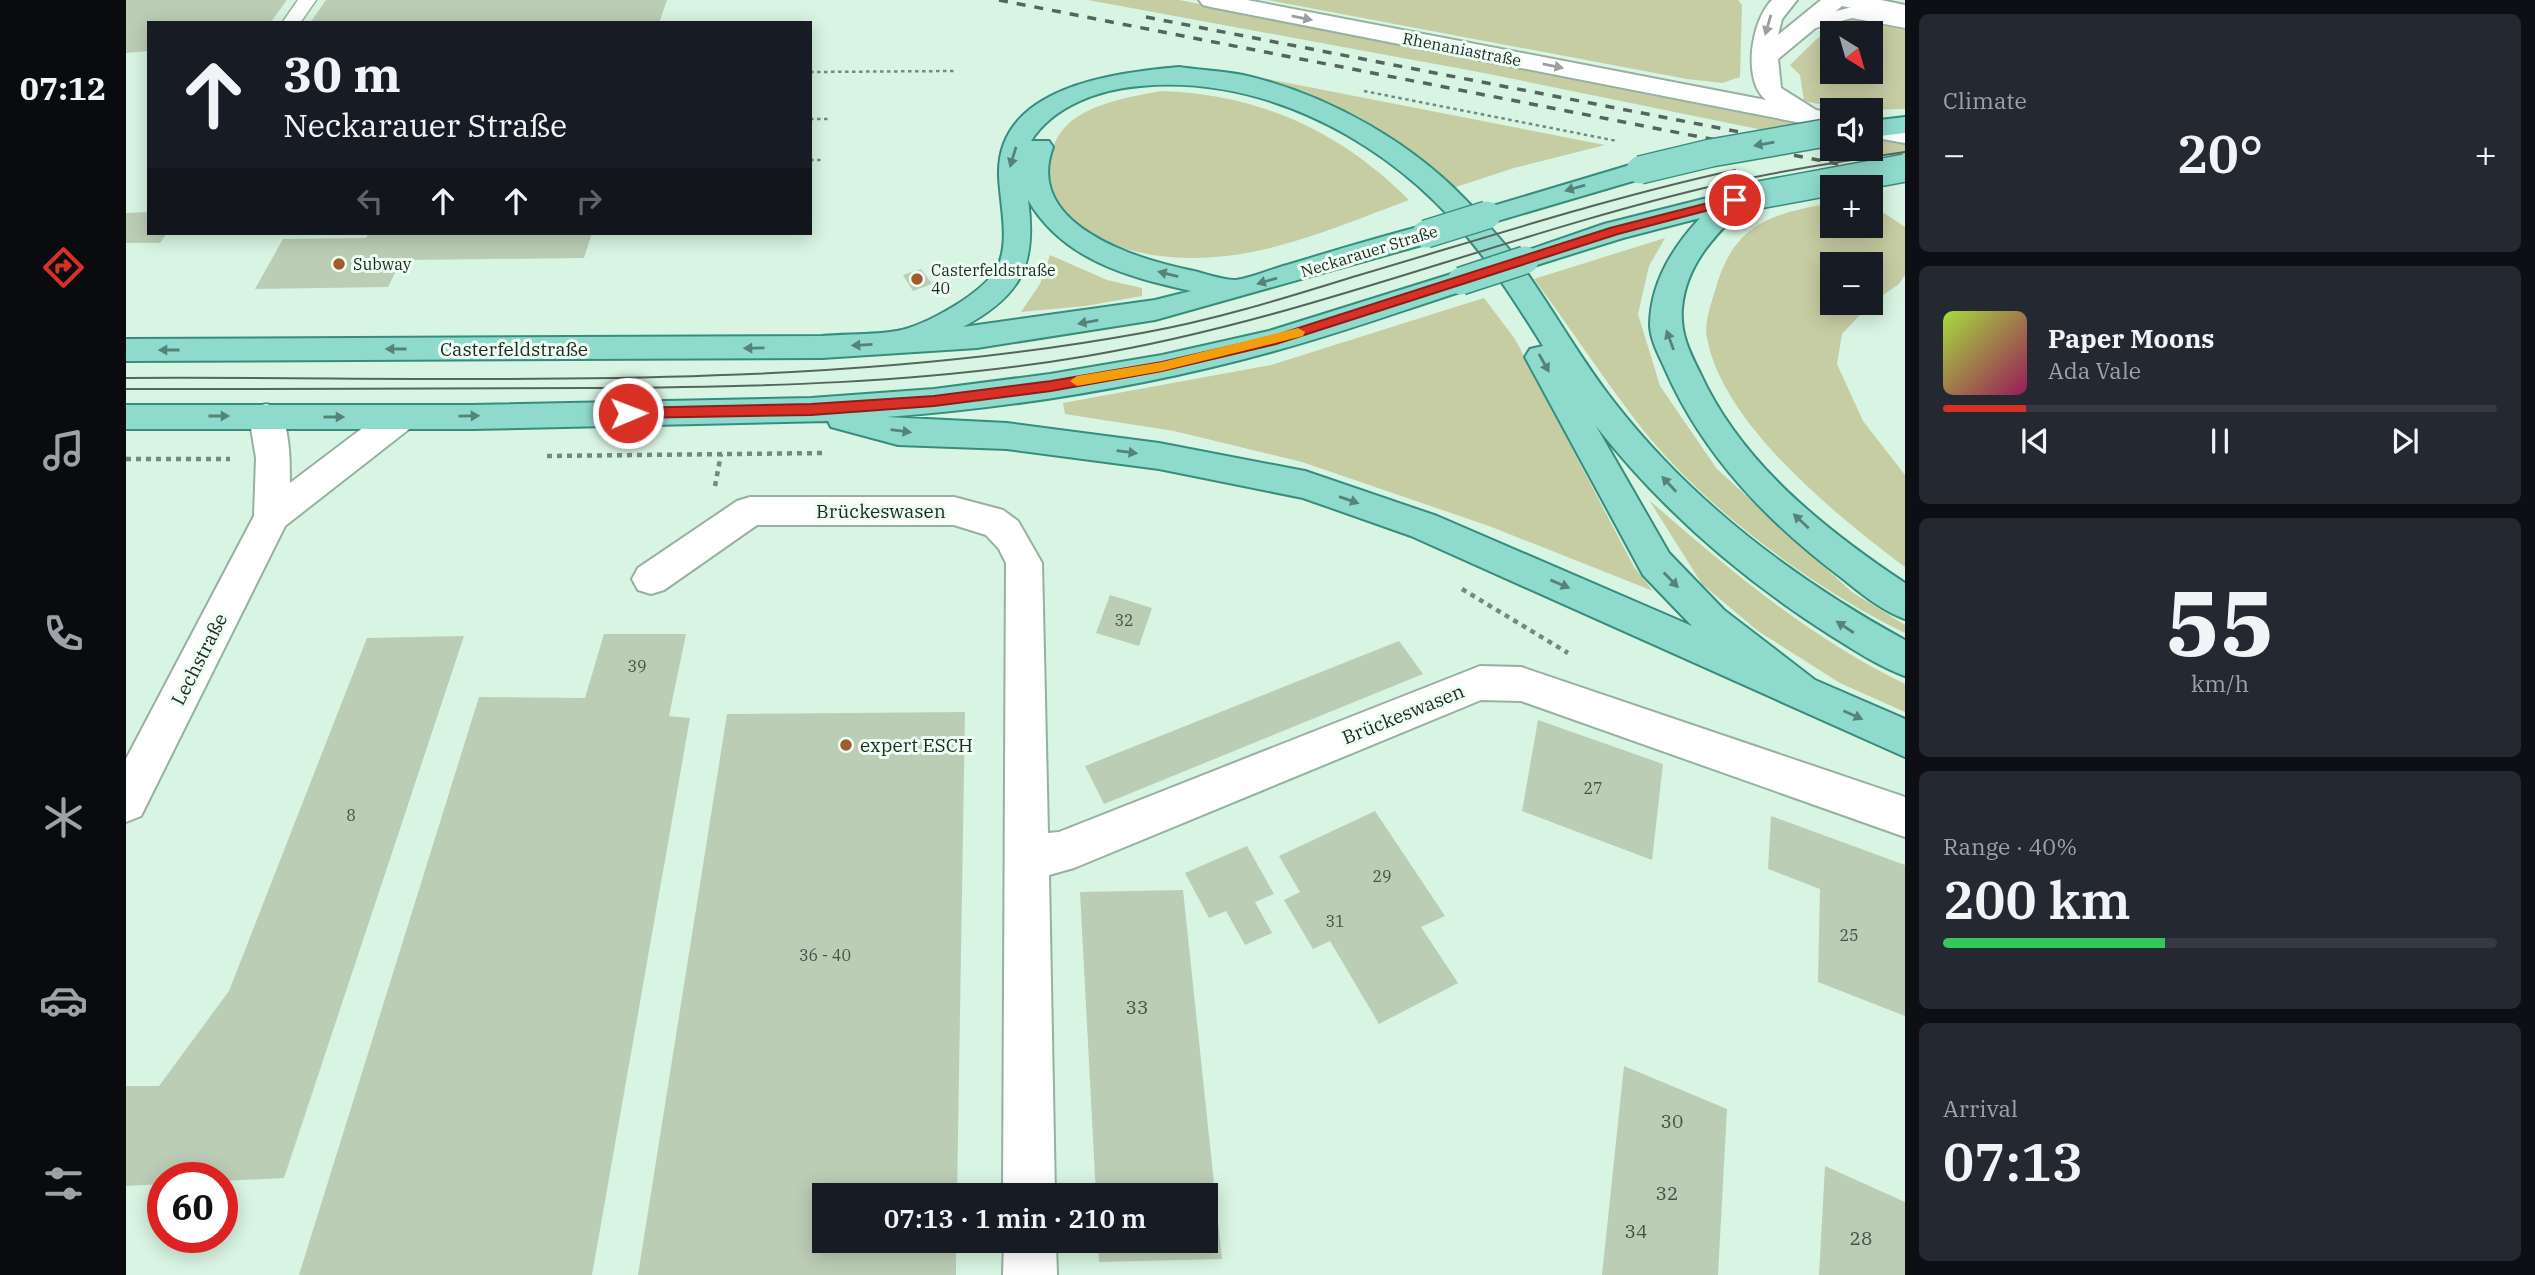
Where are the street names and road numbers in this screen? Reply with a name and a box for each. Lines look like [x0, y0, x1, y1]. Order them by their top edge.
street label: Rhenaniastraße [1401, 28, 1523, 70]
street label: Neckarauer Straße [1298, 221, 1440, 281]
street label: Casterfeldstraße [440, 337, 588, 361]
street label: Brückeswasen [816, 499, 946, 523]
street label: Lechstraße [166, 609, 232, 709]
street label: Brückeswasen [1338, 679, 1468, 749]

